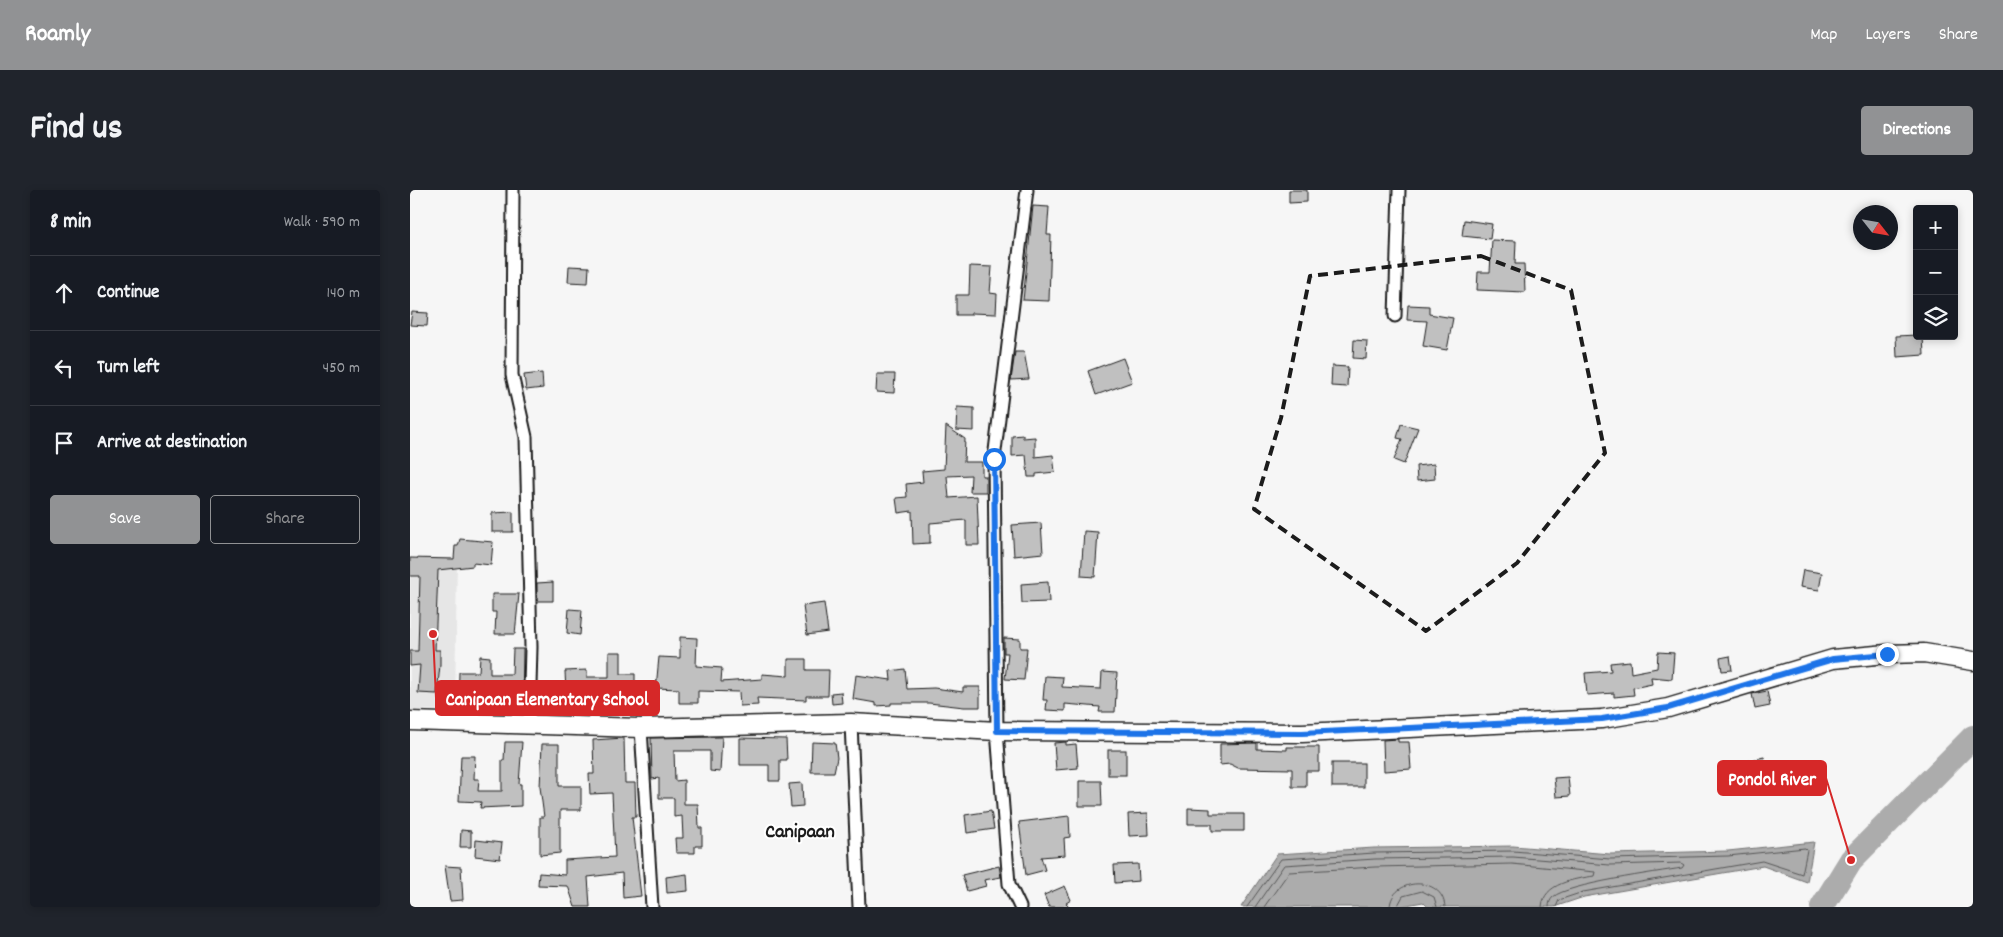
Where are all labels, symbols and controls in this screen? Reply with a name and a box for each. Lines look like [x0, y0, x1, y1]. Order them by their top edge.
text: Roamly [25, 18, 91, 52]
text: Map [1810, 23, 1837, 48]
text: Layers [1865, 23, 1911, 48]
text: Share [1939, 23, 1978, 48]
text: Find us [30, 105, 122, 155]
button: Directions [1861, 106, 1973, 155]
north arrow [1853, 205, 1898, 250]
map controls [1913, 205, 1958, 340]
button: + [1913, 205, 1958, 250]
text: 8 min [50, 208, 91, 238]
text: Walk · 590 m [284, 211, 360, 234]
button: − [1913, 250, 1958, 295]
icon: ahead [50, 279, 78, 307]
text: Continue [97, 280, 159, 307]
text: 140 m [326, 282, 360, 305]
button: layers [1913, 295, 1958, 340]
icon: left [50, 354, 78, 382]
text: Turn left [97, 355, 160, 382]
text: 450 m [323, 357, 360, 380]
icon: arrive [50, 429, 78, 457]
text: Arrive at destination [97, 430, 247, 457]
route start [983, 448, 1006, 471]
button: Save [50, 495, 200, 544]
button: Share [210, 495, 360, 544]
route end [1876, 643, 1899, 666]
callout: Canipaan Elementary School [436, 681, 659, 715]
text: Canipaan Elementary School [445, 688, 649, 715]
callout: Pondol River [1718, 761, 1826, 795]
text: Pondol River [1728, 768, 1817, 795]
district label: Canipaan [765, 819, 835, 847]

